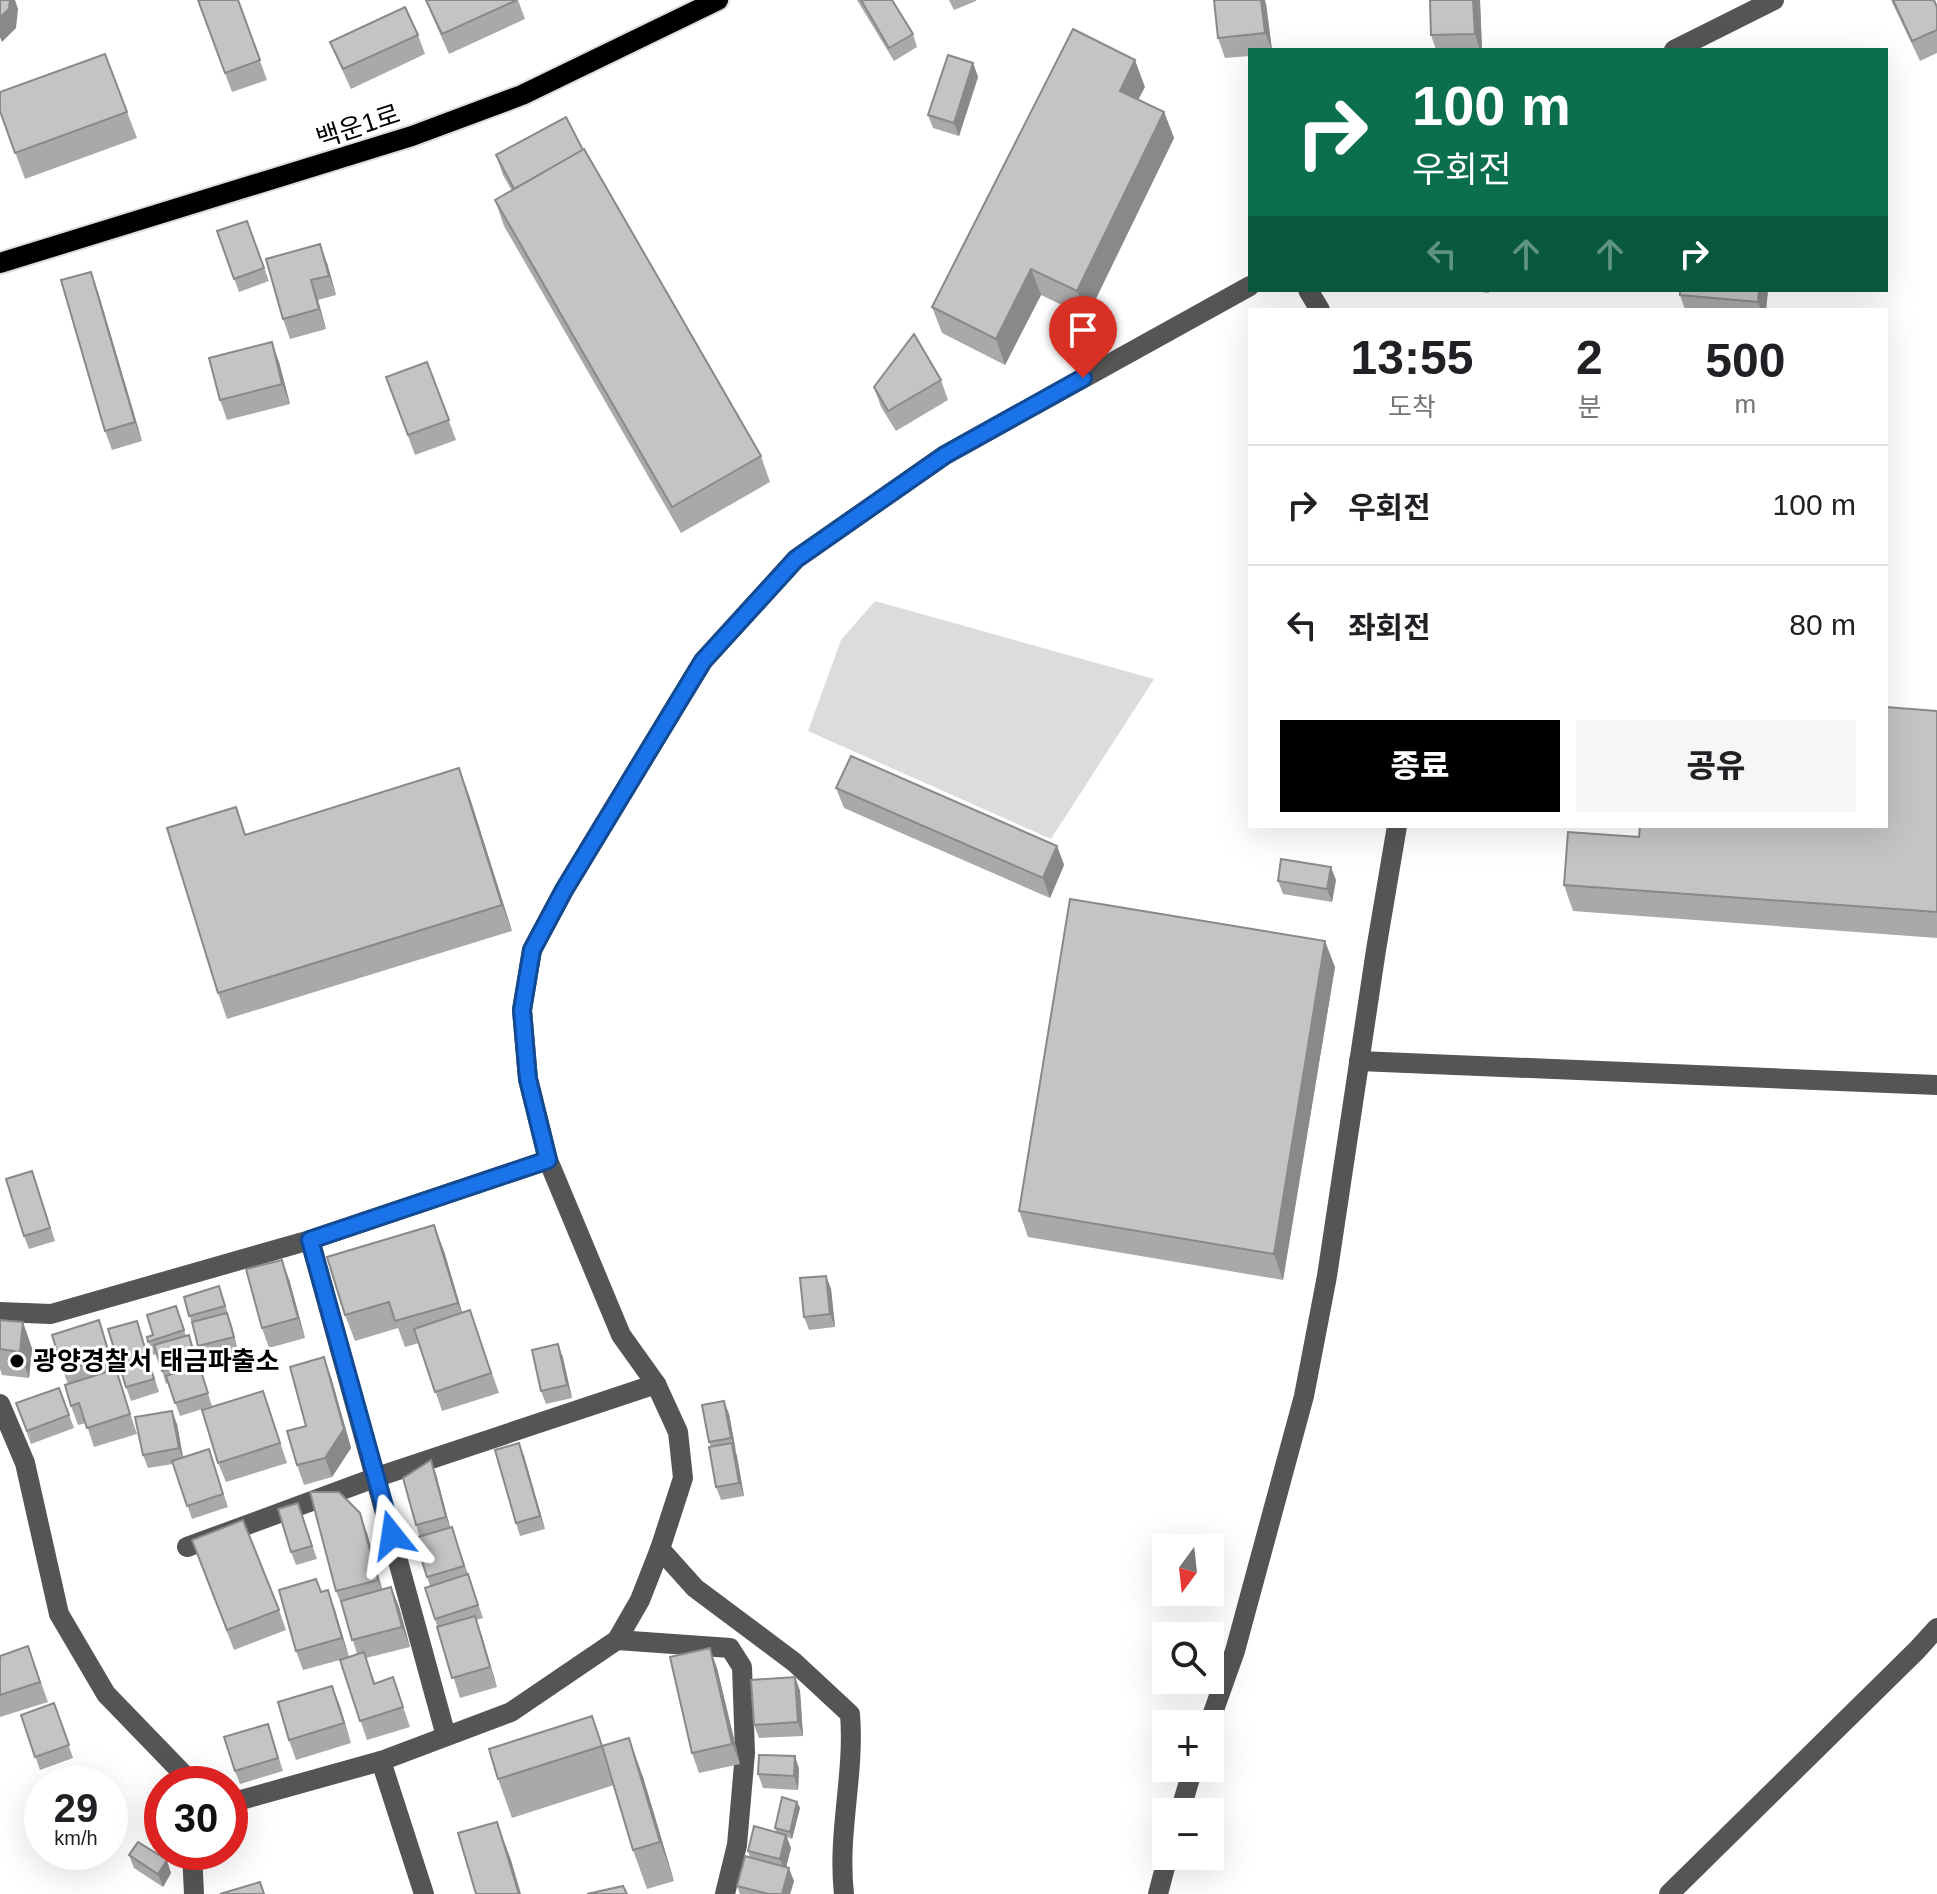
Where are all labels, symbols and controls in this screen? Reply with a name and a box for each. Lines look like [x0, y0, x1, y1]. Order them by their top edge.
text: 100 m [1412, 74, 1571, 137]
icon: right [1280, 80, 1384, 184]
street label: 백운1로 [312, 98, 404, 154]
text: 우회전 [1412, 149, 1511, 190]
icon: left [1420, 232, 1464, 276]
icon: ahead [1504, 232, 1548, 276]
icon: ahead [1588, 232, 1632, 276]
icon: right [1672, 232, 1716, 276]
pin [1049, 296, 1117, 378]
icon: arrive [1061, 308, 1105, 352]
text: 13:55 [1351, 331, 1473, 384]
text: 2 [1576, 331, 1603, 384]
text: 500 [1705, 334, 1785, 387]
text: m [1735, 389, 1756, 419]
text: 도착 [1388, 392, 1436, 422]
text: 분 [1577, 392, 1601, 422]
icon: right [1280, 483, 1324, 527]
text: 100 m [1773, 488, 1856, 521]
text: 우회전 [1348, 491, 1431, 524]
icon: left [1280, 603, 1324, 647]
text: 80 m [1789, 608, 1856, 641]
text: 좌회전 [1348, 611, 1431, 644]
button: 종료 [1280, 720, 1560, 812]
button: 공유 [1576, 720, 1856, 812]
place label: 광양경찰서 태금파출소 [33, 1346, 279, 1376]
marker: 광양경찰서 태금파출소 [8, 1352, 26, 1370]
position arrow [350, 1493, 434, 1577]
north arrow [1152, 1534, 1224, 1606]
map controls [1152, 1534, 1224, 1870]
button: search [1152, 1622, 1224, 1694]
button: + [1152, 1710, 1224, 1782]
speed limit sign: 30 [144, 1766, 248, 1870]
text: 29 [54, 1786, 98, 1830]
button: − [1152, 1798, 1224, 1870]
text: km/h [54, 1827, 98, 1849]

